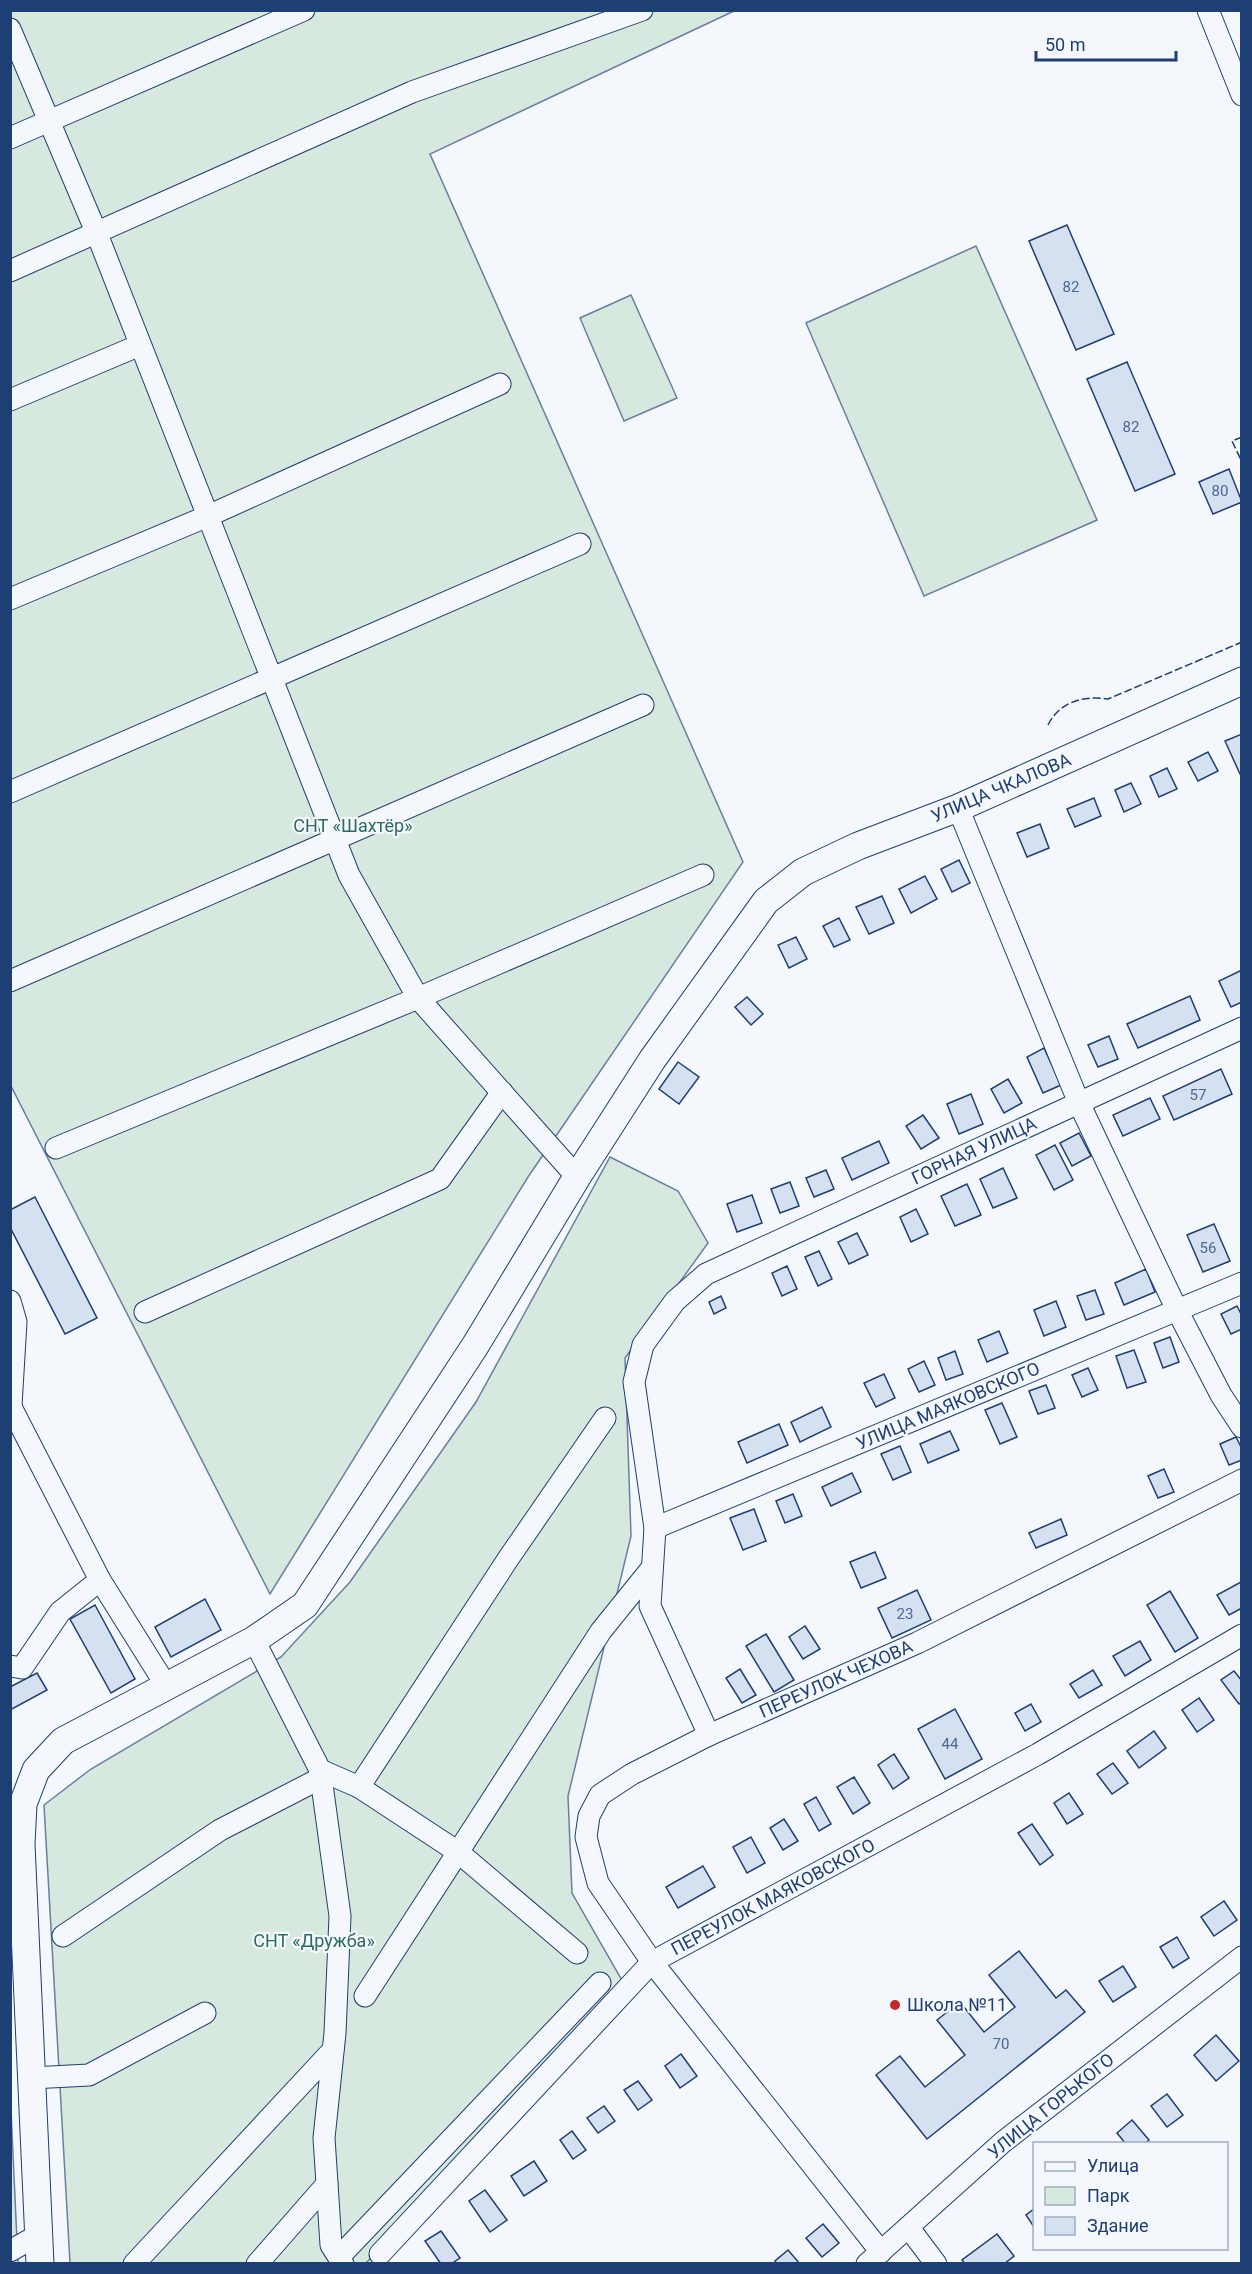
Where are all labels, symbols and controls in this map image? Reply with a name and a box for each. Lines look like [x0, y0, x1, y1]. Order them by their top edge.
scale bar [1036, 24, 1176, 62]
text: 50 m [1045, 34, 1085, 55]
house number: 82 [1063, 278, 1079, 296]
house number: 82 [1123, 418, 1139, 436]
house number: 80 [1212, 482, 1228, 500]
street label: УЛИЦА ЧКАЛОВА [928, 749, 1074, 826]
park label: СНТ «Шахтёр» [293, 815, 413, 836]
house number: 57 [1190, 1086, 1206, 1104]
street label: ГОРНАЯ УЛИЦА [908, 1112, 1040, 1189]
house number: 56 [1200, 1239, 1216, 1257]
street label: УЛИЦА МАЯКОВСКОГО [853, 1357, 1043, 1454]
house number: 23 [897, 1605, 913, 1623]
street label: ПЕРЕУЛОК ЧЕХОВА [756, 1635, 916, 1722]
house number: 44 [942, 1735, 959, 1753]
street label: ПЕРЕУЛОК МАЯКОВСКОГО [667, 1834, 878, 1959]
park label: СНТ «Дружба» [253, 1930, 375, 1951]
place label: Школа №11 [907, 1994, 1007, 2015]
marker: Школа №11 [888, 1998, 902, 2012]
house number: 70 [993, 2035, 1009, 2053]
street label: УЛИЦА ГОРЬКОГО [983, 2048, 1118, 2163]
legend [1033, 2142, 1228, 2250]
text: Улица [1087, 2155, 1139, 2176]
text: Парк [1087, 2185, 1130, 2206]
text: Здание [1087, 2215, 1149, 2236]

